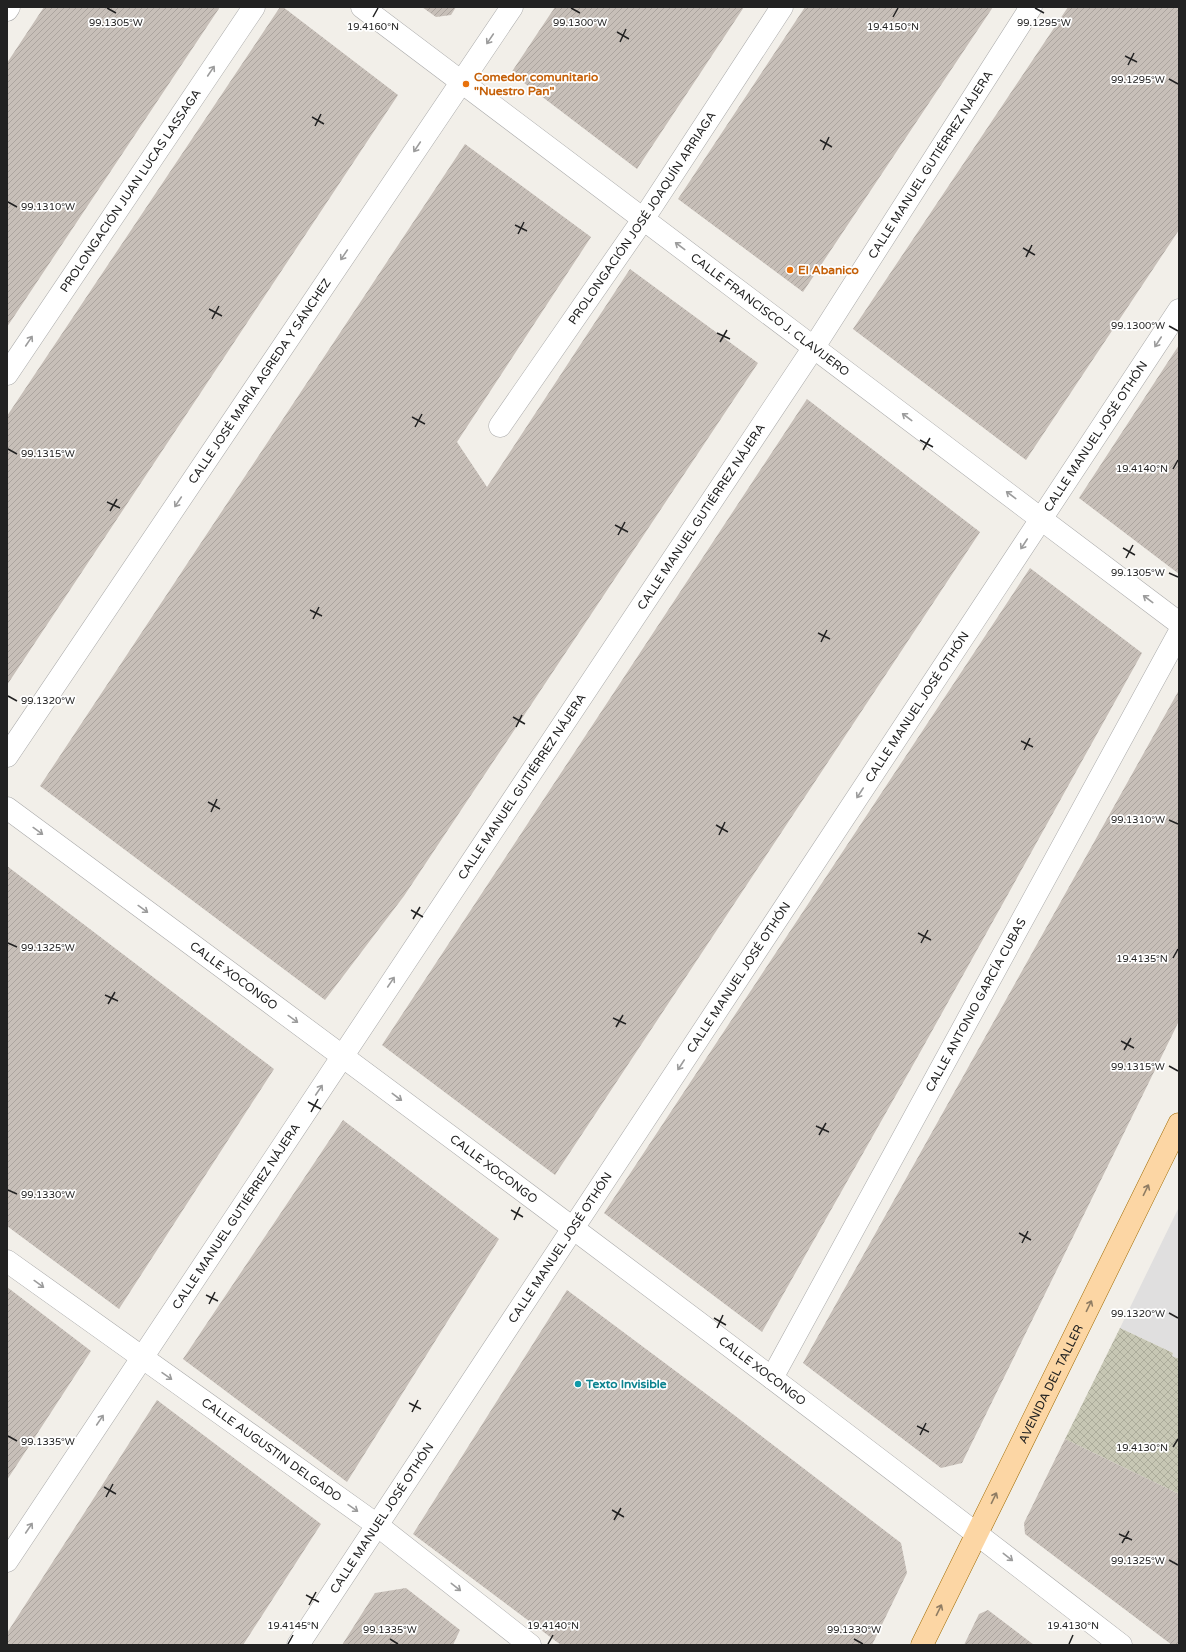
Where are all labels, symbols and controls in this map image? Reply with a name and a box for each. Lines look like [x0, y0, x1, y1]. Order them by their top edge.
text: 99.1305°W [89, 17, 143, 29]
text: 99.1300°W [553, 17, 607, 29]
text: 99.1295°W [1017, 17, 1071, 29]
text: 19.4160°N [347, 21, 399, 33]
text: 19.4150°N [867, 21, 919, 33]
one-way arrow [486, 33, 494, 44]
one-way arrow [207, 66, 215, 77]
street label: CALLE MANUEL GUTIÉRREZ NÁJERA [865, 68, 996, 261]
place label: Comedor comunitario "Nuestro Pan" [474, 70, 598, 98]
text: 99.1295°W [1111, 74, 1165, 86]
marker: Comedor comunitario "Nuestro Pan" [461, 79, 471, 89]
street label: PROLONGACIÓN JUAN LUCAS LASSAGA [57, 86, 204, 295]
street label: PROLONGACIÓN JOSÉ JOAQUÍN ARRIAGA [565, 109, 719, 327]
one-way arrow [413, 141, 421, 152]
text: 99.1310°W [21, 201, 75, 213]
one-way arrow [675, 242, 686, 250]
one-way arrow [340, 249, 348, 260]
street label: CALLE FRANCISCO J. CLAVIJERO [688, 250, 852, 379]
place label: El Abanico [798, 263, 859, 277]
marker: El Abanico [785, 265, 795, 275]
street label: CALLE JOSÉ MARÍA AGREDA Y SÁNCHEZ [186, 276, 334, 487]
text: 99.1300°W [1111, 320, 1165, 332]
one-way arrow [25, 336, 33, 347]
one-way arrow [1153, 337, 1162, 348]
street label: CALLE MANUEL JOSÉ OTHÓN [1041, 358, 1150, 514]
one-way arrow [901, 413, 912, 421]
street label: CALLE MANUEL GUTIÉRREZ NÁJERA [634, 421, 768, 612]
text: 99.1315°W [21, 448, 75, 460]
text: 19.4140°N [1116, 463, 1168, 475]
one-way arrow [1005, 491, 1016, 499]
one-way arrow [174, 496, 182, 507]
one-way arrow [1020, 539, 1028, 550]
text: 99.1305°W [1111, 567, 1165, 579]
one-way arrow [1142, 595, 1153, 603]
street label: CALLE MANUEL JOSÉ OTHÓN [862, 629, 972, 785]
street label: CALLE MANUEL GUTIÉRREZ NÁJERA [455, 691, 589, 882]
text: 99.1320°W [21, 695, 75, 707]
one-way arrow [856, 787, 864, 798]
text: 99.1310°W [1111, 814, 1165, 826]
one-way arrow [33, 827, 44, 836]
street label: CALLE MANUEL JOSÉ OTHÓN [684, 899, 793, 1055]
one-way arrow [137, 904, 148, 913]
street label: CALLE ANTONIO GARCÍA CUBAS [923, 916, 1029, 1094]
street label: CALLE XOCONGO [187, 939, 281, 1013]
text: 99.1325°W [21, 942, 75, 954]
text: 19.4135°N [1116, 953, 1168, 965]
one-way arrow [388, 976, 396, 988]
one-way arrow [287, 1015, 298, 1023]
one-way arrow [676, 1059, 684, 1071]
text: 99.1315°W [1111, 1061, 1165, 1073]
one-way arrow [316, 1084, 324, 1096]
one-way arrow [391, 1092, 402, 1101]
street label: CALLE MANUEL GUTIÉRREZ NÁJERA [169, 1121, 303, 1312]
street label: CALLE XOCONGO [447, 1132, 540, 1206]
street label: CALLE MANUEL JOSÉ OTHÓN [505, 1170, 615, 1326]
one-way arrow [1143, 1184, 1150, 1196]
text: 99.1330°W [21, 1189, 75, 1201]
one-way arrow [33, 1280, 44, 1288]
one-way arrow [1086, 1301, 1093, 1313]
text: 99.1320°W [1111, 1308, 1165, 1320]
street label: AVENIDA DEL TALLER [1016, 1322, 1086, 1446]
street label: CALLE XOCONGO [716, 1333, 809, 1408]
one-way arrow [161, 1371, 172, 1380]
place label: Texto Invisible [585, 1377, 667, 1391]
marker: Texto Invisible [573, 1379, 583, 1389]
street label: CALLE AUGUSTIN DELGADO [199, 1395, 345, 1505]
one-way arrow [97, 1414, 105, 1426]
text: 99.1335°W [21, 1436, 75, 1448]
street label: CALLE MANUEL JOSÉ OTHÓN [327, 1440, 436, 1596]
text: 19.4130°N [1116, 1442, 1168, 1454]
one-way arrow [991, 1493, 998, 1505]
one-way arrow [347, 1504, 358, 1512]
one-way arrow [24, 1523, 33, 1534]
one-way arrow [1002, 1553, 1013, 1562]
text: 99.1325°W [1111, 1555, 1165, 1567]
one-way arrow [451, 1583, 462, 1591]
one-way arrow [936, 1604, 943, 1616]
text: 19.4145°N [267, 1620, 319, 1632]
text: 19.4140°N [527, 1620, 579, 1632]
text: 19.4130°N [1047, 1620, 1099, 1632]
text: 99.1335°W [363, 1624, 417, 1636]
text: 99.1330°W [827, 1624, 881, 1636]

